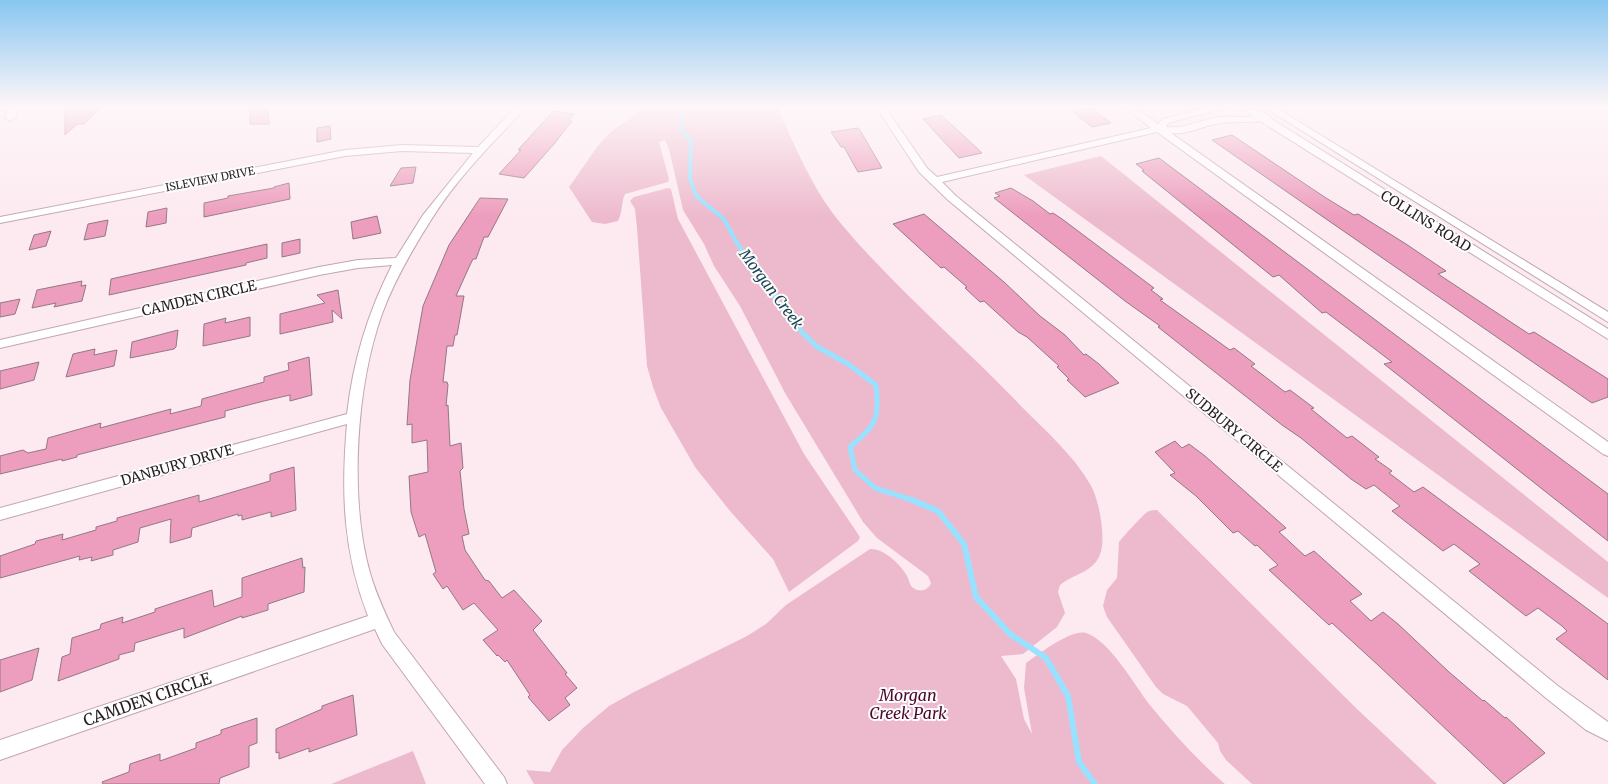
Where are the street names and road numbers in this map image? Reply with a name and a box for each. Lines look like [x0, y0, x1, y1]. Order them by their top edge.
street label: ISLEVIEW DRIVE [164, 163, 256, 195]
street label: COLLINS ROAD [1377, 186, 1475, 256]
street label: CAMDEN CIRCLE [140, 276, 258, 320]
street label: SUDBURY CIRCLE [1182, 384, 1286, 476]
street label: DANBURY DRIVE [119, 440, 235, 490]
street label: CAMDEN CIRCLE [80, 667, 214, 730]

